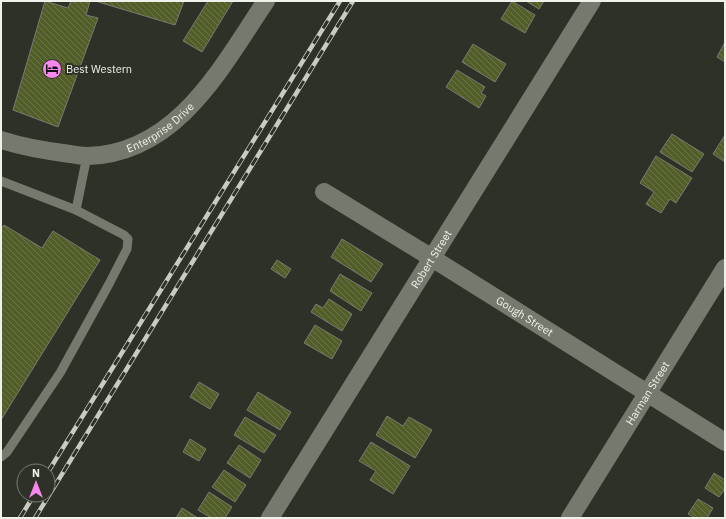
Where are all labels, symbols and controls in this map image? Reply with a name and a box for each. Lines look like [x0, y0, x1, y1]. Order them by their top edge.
hotel icon: Best Western [41, 58, 63, 80]
place label: Best Western [66, 62, 132, 76]
street label: Enterprise Drive [125, 100, 197, 155]
street label: Robert Street [408, 227, 455, 291]
street label: Gough Street [493, 293, 556, 339]
street label: Harman Street [622, 359, 673, 427]
north arrow [16, 463, 56, 503]
text: N [32, 466, 40, 480]

